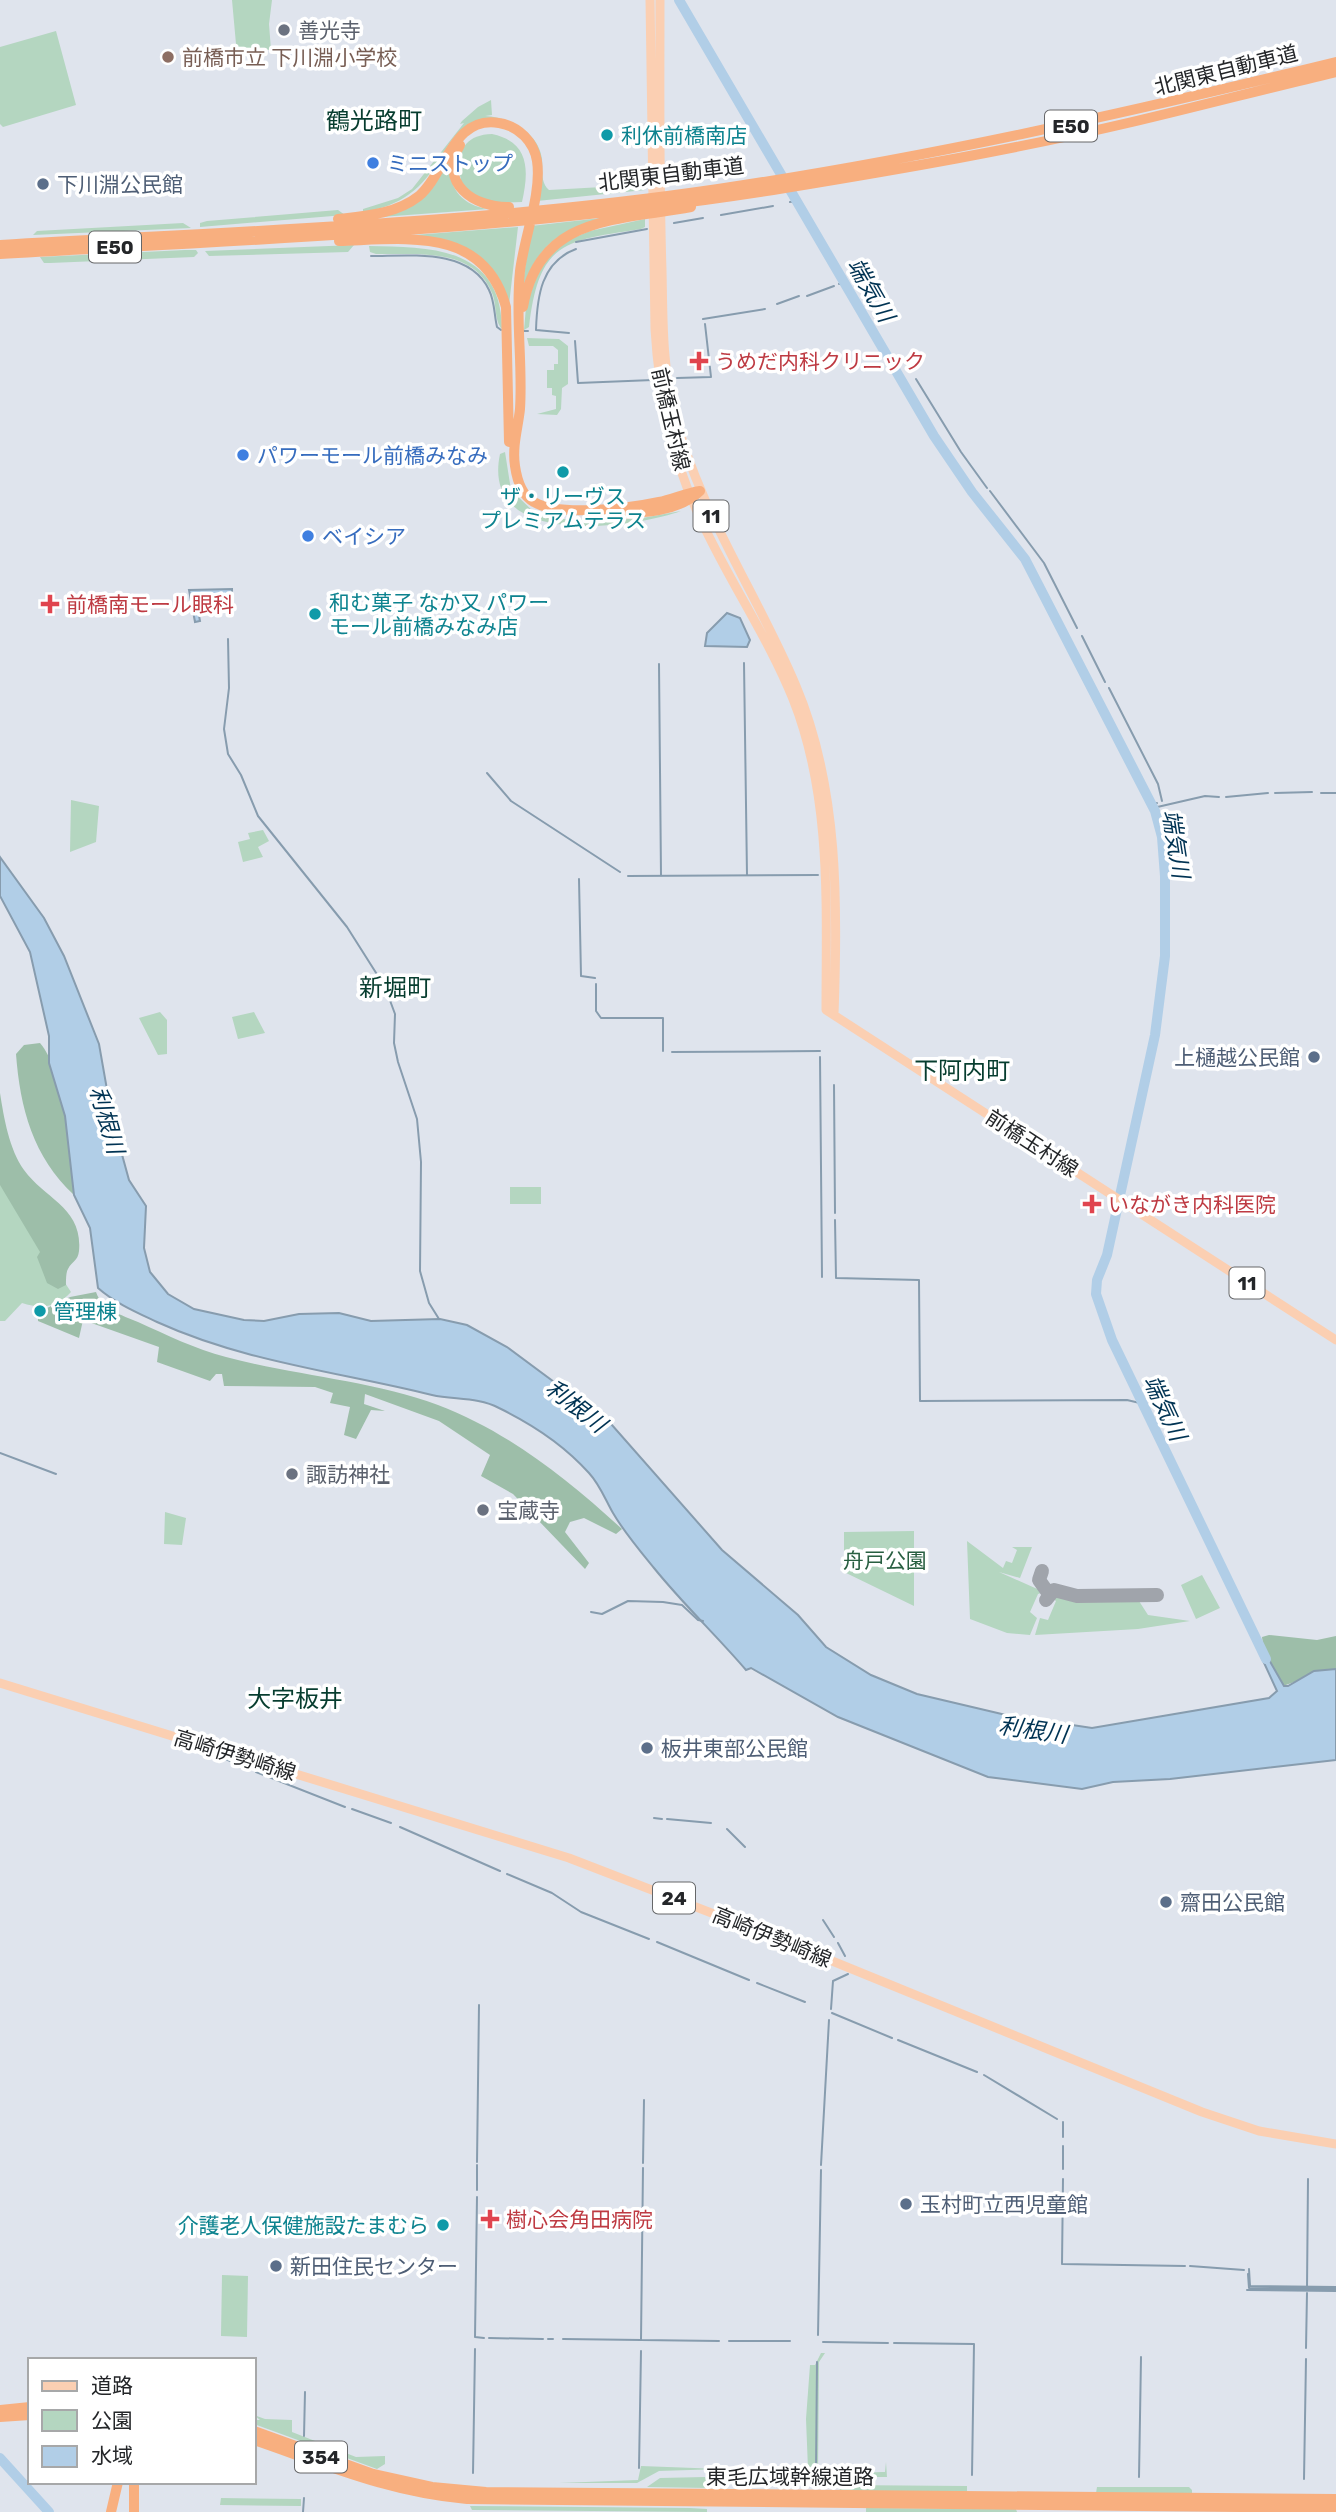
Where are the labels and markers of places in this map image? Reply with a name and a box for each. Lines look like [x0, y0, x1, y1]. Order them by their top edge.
place label: 善光寺 [298, 18, 361, 43]
marker: 善光寺 [276, 22, 292, 38]
place label: 前橋市立 下川淵小学校 [182, 45, 397, 70]
marker: 前橋市立 下川淵小学校 [160, 49, 176, 65]
place label: 利休前橋南店 [621, 123, 747, 148]
marker: 利休前橋南店 [599, 127, 615, 143]
place label: ミニストップ [387, 151, 513, 176]
marker: ミニストップ [365, 155, 381, 171]
place label: 下川淵公民館 [57, 172, 183, 197]
marker: 下川淵公民館 [35, 176, 51, 192]
place label: うめだ内科クリニック [715, 349, 925, 374]
marker: うめだ内科クリニック [689, 351, 709, 371]
place label: パワーモール前橋みなみ [257, 443, 488, 468]
marker: パワーモール前橋みなみ [235, 447, 251, 463]
marker: ザ・リーヴス プレミアムテラス [555, 464, 571, 480]
place label: ザ・リーヴス プレミアムテラス [480, 484, 646, 533]
place label: ベイシア [322, 524, 406, 549]
marker: ベイシア [300, 528, 316, 544]
place label: 和む菓子 なか又 パワー モール前橋みなみ店 [329, 590, 549, 639]
place label: 前橋南モール眼科 [66, 592, 234, 617]
marker: 前橋南モール眼科 [40, 594, 60, 614]
marker: 和む菓子 なか又 パワー モール前橋みなみ店 [307, 606, 323, 622]
place label: 上樋越公民館 [1174, 1045, 1300, 1070]
marker: 上樋越公民館 [1306, 1049, 1322, 1065]
place label: いながき内科医院 [1108, 1192, 1276, 1217]
marker: いながき内科医院 [1082, 1194, 1102, 1214]
place label: 管理棟 [54, 1299, 117, 1324]
marker: 管理棟 [32, 1303, 48, 1319]
place label: 諏訪神社 [306, 1462, 390, 1487]
marker: 諏訪神社 [284, 1466, 300, 1482]
place label: 宝蔵寺 [497, 1498, 560, 1523]
marker: 宝蔵寺 [475, 1502, 491, 1518]
place label: 板井東部公民館 [661, 1736, 808, 1761]
marker: 板井東部公民館 [639, 1740, 655, 1756]
place label: 齋田公民館 [1180, 1890, 1285, 1915]
marker: 齋田公民館 [1158, 1894, 1174, 1910]
place label: 玉村町立西児童館 [920, 2192, 1088, 2217]
marker: 玉村町立西児童館 [898, 2196, 914, 2212]
place label: 樹心会角田病院 [506, 2207, 653, 2232]
marker: 樹心会角田病院 [480, 2209, 500, 2229]
place label: 介護老人保健施設たまむら [178, 2213, 429, 2238]
marker: 介護老人保健施設たまむら [435, 2217, 451, 2233]
place label: 新田住民センター [290, 2254, 458, 2279]
marker: 新田住民センター [268, 2258, 284, 2274]

